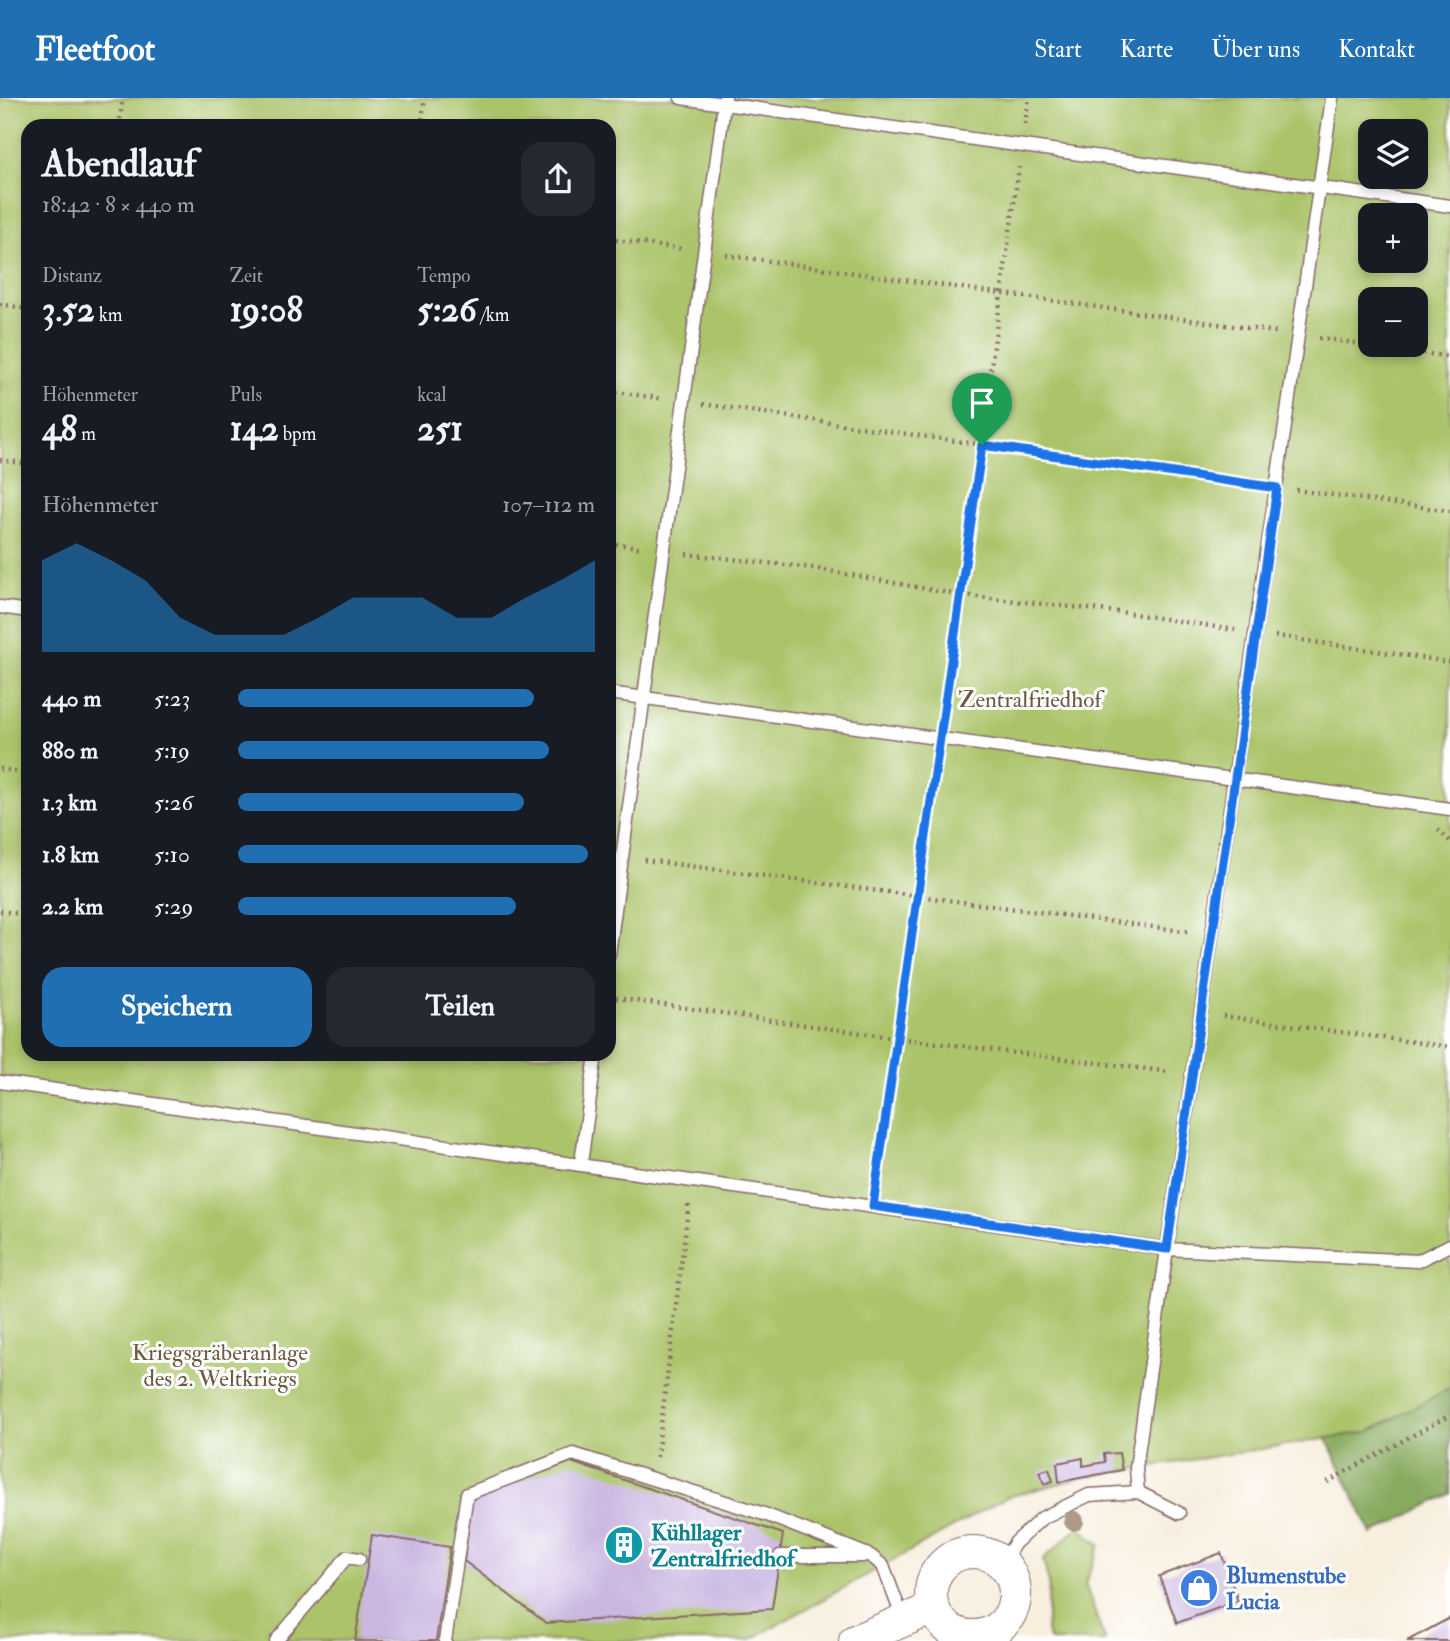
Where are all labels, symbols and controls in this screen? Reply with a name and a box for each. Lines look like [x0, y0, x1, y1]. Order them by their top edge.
text: Fleetfoot [35, 29, 155, 70]
text: Start [1034, 34, 1082, 65]
text: Karte [1120, 34, 1173, 65]
text: Über uns [1211, 34, 1300, 65]
text: Kontakt [1338, 34, 1415, 65]
map controls [1358, 119, 1428, 357]
button: layers [1358, 119, 1428, 189]
text: Abendlauf [42, 140, 196, 188]
button: share [521, 142, 595, 216]
text: 18:42 · 8 × 440 m [42, 190, 195, 219]
button: + [1358, 203, 1428, 273]
text: Distanz [42, 264, 102, 288]
text: Zeit [230, 264, 263, 288]
text: Tempo [417, 264, 470, 288]
button: − [1358, 287, 1428, 357]
text: 3.52 [42, 288, 95, 332]
text: 19:08 [230, 288, 303, 332]
text: 5:26 [417, 288, 477, 332]
text: km [95, 303, 122, 327]
text: /km [477, 303, 509, 327]
pin [952, 373, 1012, 445]
text: Höhenmeter [42, 383, 138, 407]
text: Puls [230, 383, 262, 407]
text: kcal [417, 383, 446, 407]
icon: arrive [963, 384, 1001, 422]
text: 48 [42, 407, 77, 451]
text: 142 [230, 407, 279, 451]
text: 251 [417, 407, 463, 451]
text: m [77, 422, 96, 446]
text: bpm [279, 422, 316, 446]
text: Höhenmeter [42, 490, 158, 519]
text: 107–112 m [502, 490, 595, 519]
text: 440 m [42, 684, 101, 713]
text: 5:23 [154, 684, 190, 713]
park label: Zentralfriedhof [958, 685, 1105, 714]
text: 880 m [42, 736, 98, 765]
text: 5:19 [154, 736, 190, 765]
text: 1.3 km [42, 788, 97, 817]
text: 5:26 [154, 788, 193, 817]
text: 1.8 km [42, 840, 99, 869]
text: 5:10 [154, 840, 190, 869]
text: 2.2 km [42, 892, 103, 921]
text: 5:29 [154, 892, 193, 921]
button: Speichern [42, 967, 312, 1047]
button: Teilen [326, 967, 595, 1047]
park label: Kriegsgräberanlage des 2. Weltkriegs [132, 1338, 308, 1393]
place label: Kühllager Zentralfriedhof [651, 1518, 798, 1573]
building icon: Kühllager Zentralfriedhof [603, 1524, 645, 1566]
place label: Blumenstube Lucia [1226, 1561, 1346, 1616]
shop icon: Blumenstube Lucia [1178, 1567, 1220, 1609]

